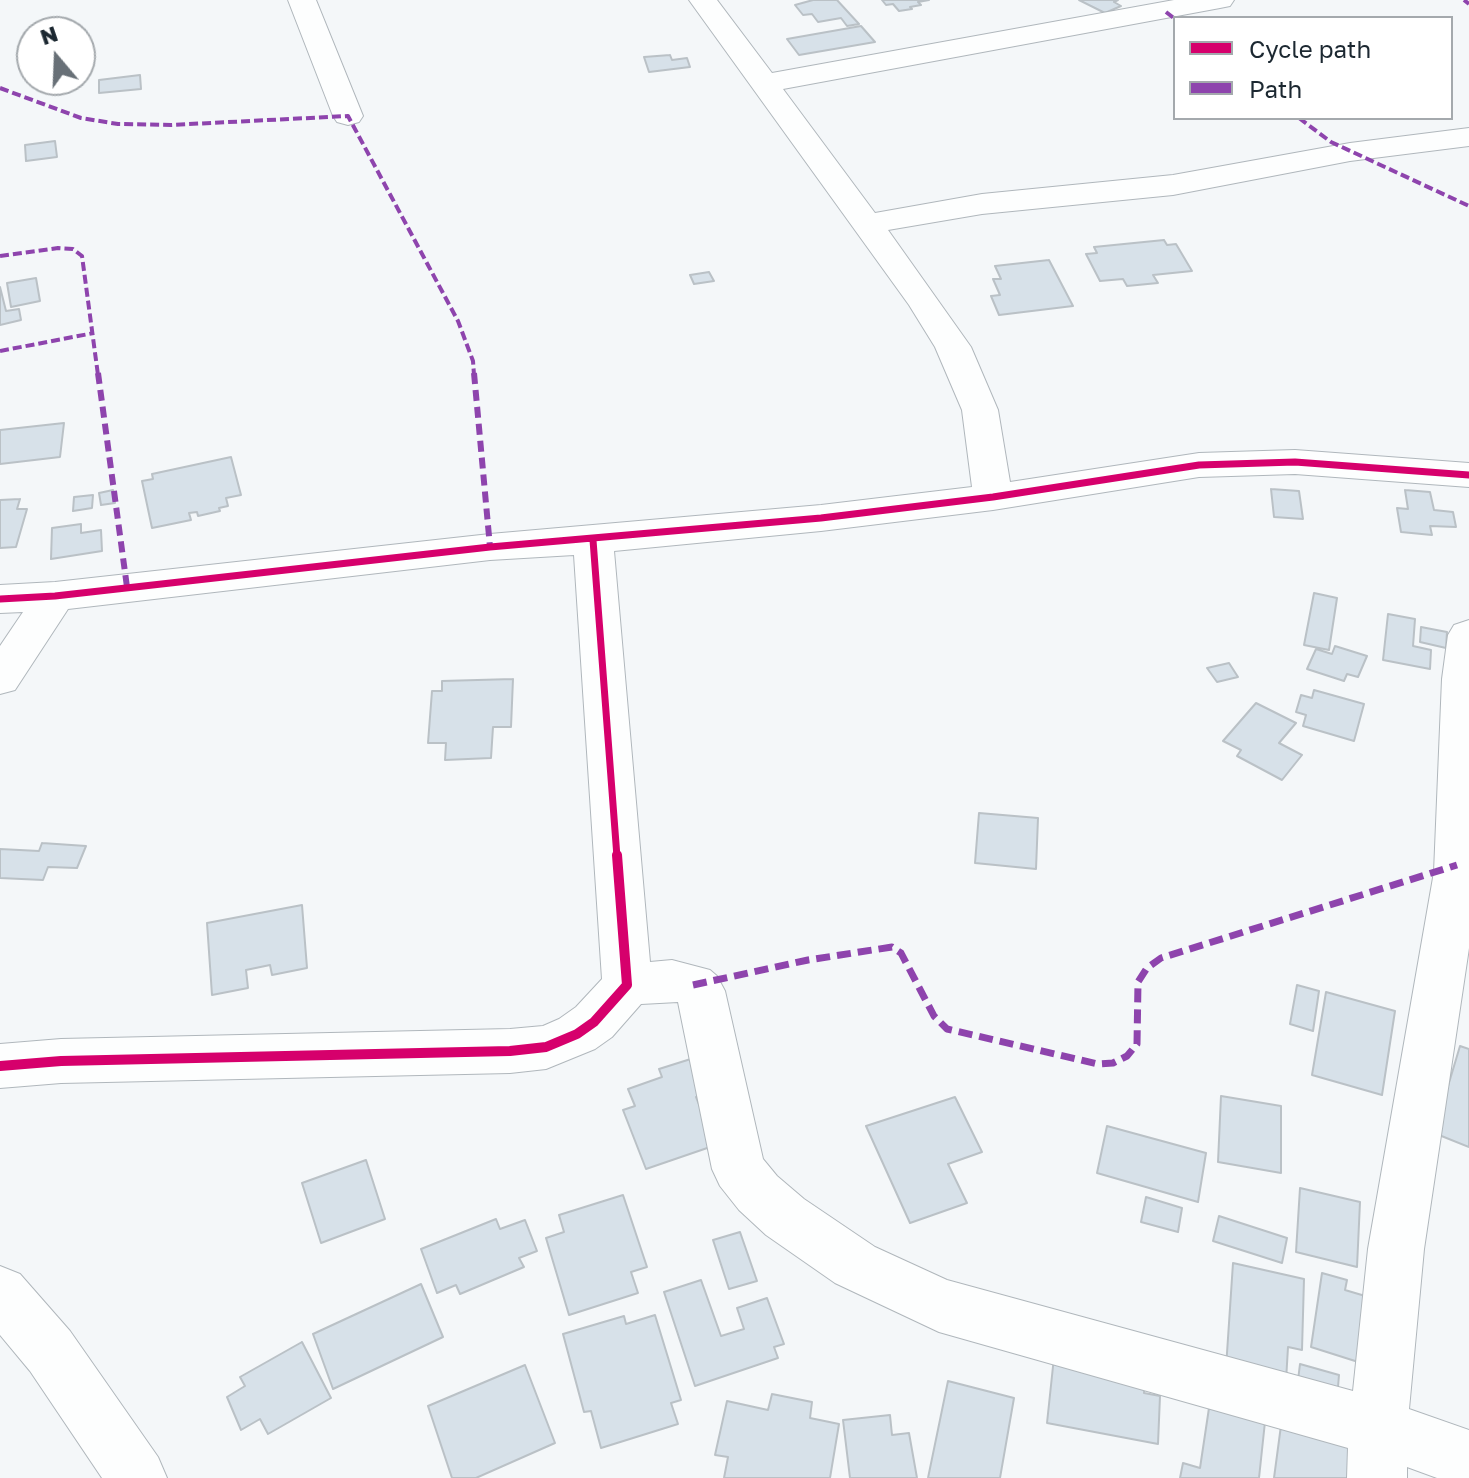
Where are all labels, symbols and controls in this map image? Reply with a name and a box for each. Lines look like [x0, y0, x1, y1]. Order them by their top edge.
north arrow [16, 16, 96, 96]
legend [1173, 16, 1453, 120]
text: N [36, 19, 61, 50]
text: Cycle path [1249, 34, 1371, 63]
text: Path [1249, 74, 1302, 103]

